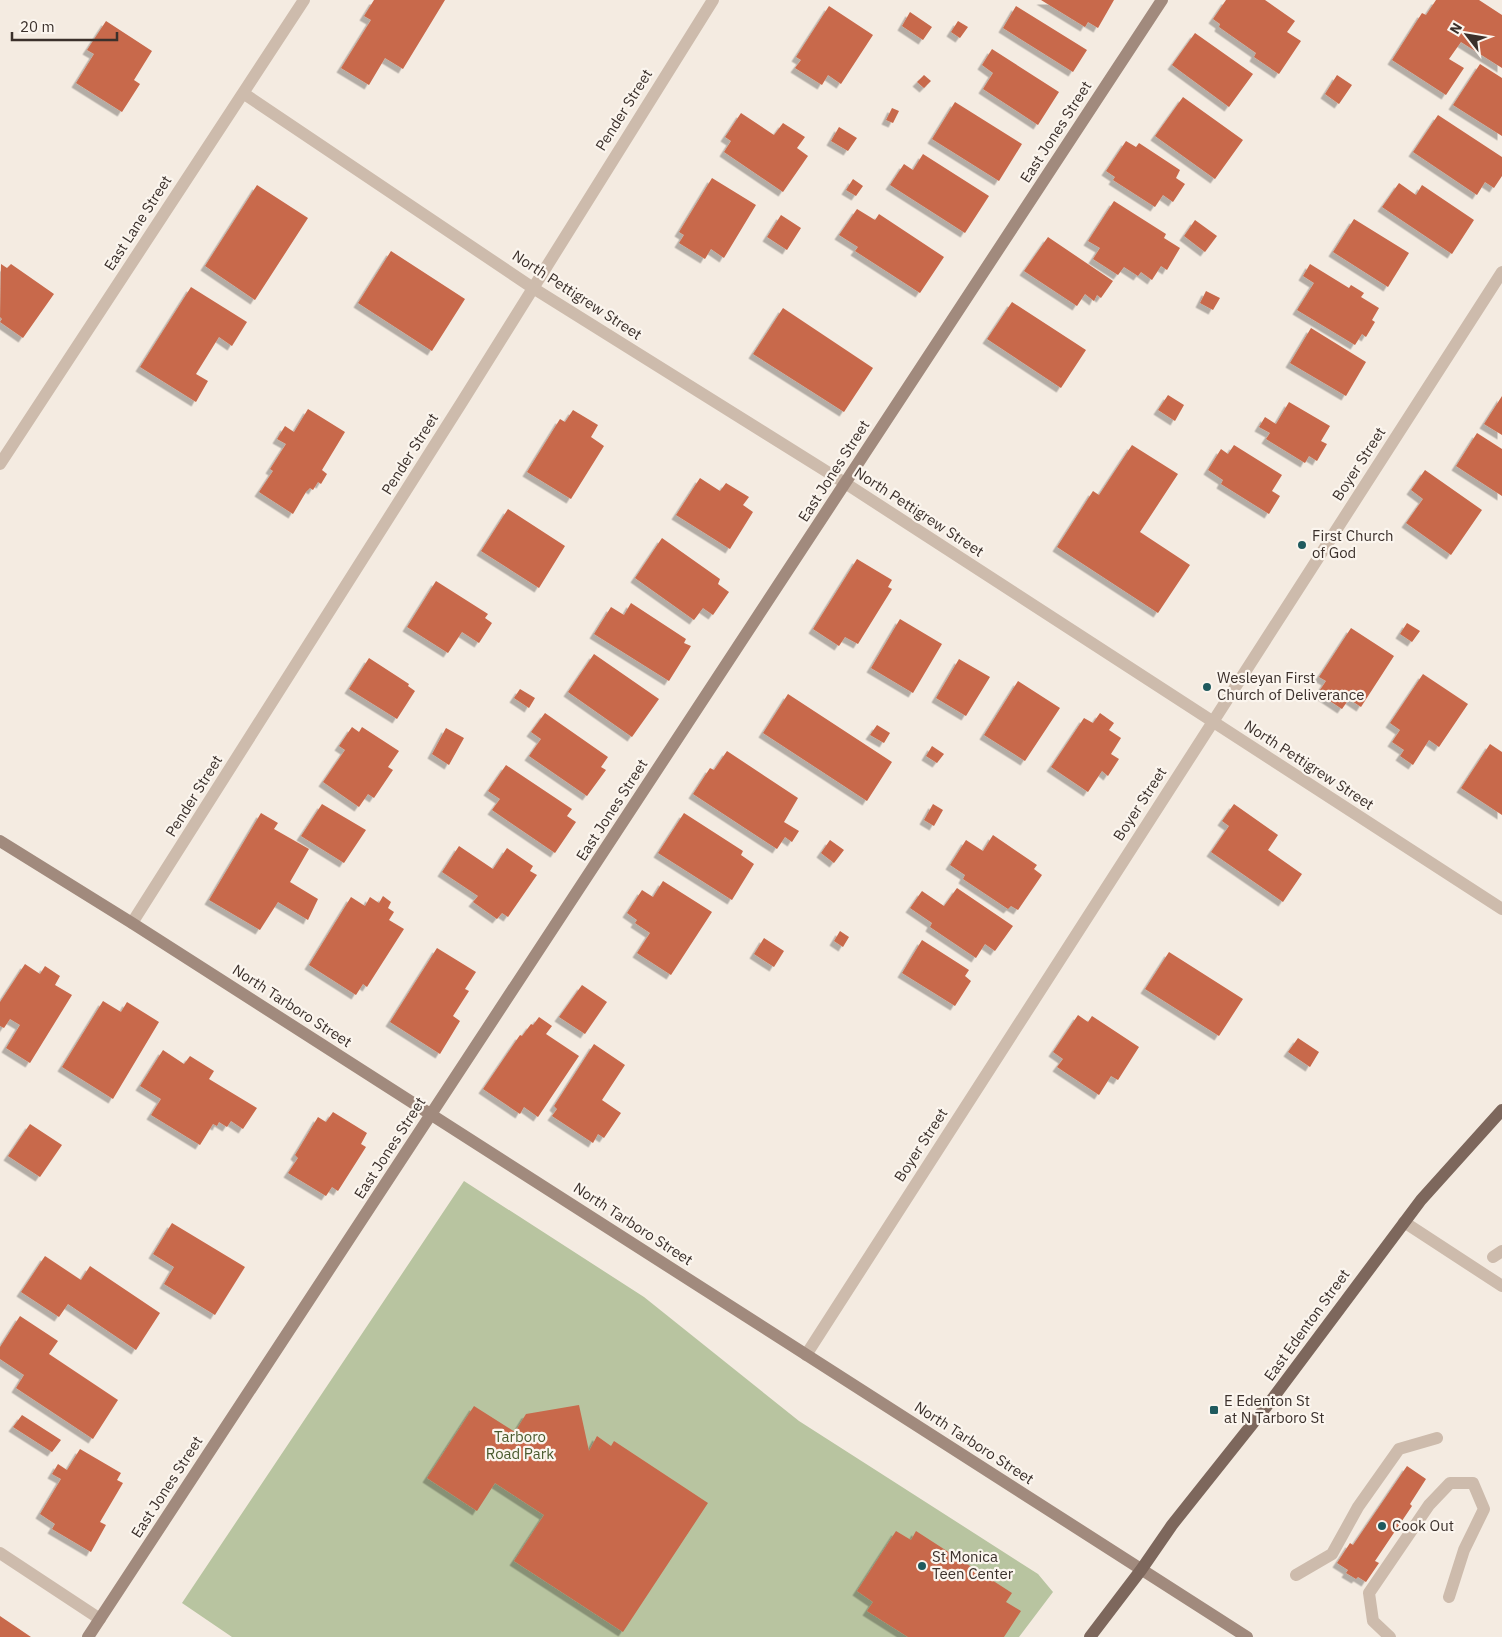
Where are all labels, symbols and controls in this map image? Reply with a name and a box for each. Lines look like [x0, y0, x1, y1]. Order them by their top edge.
scale bar [12, 10, 118, 42]
north arrow [1442, 10, 1492, 60]
text: 20 m [20, 17, 55, 36]
text: N [1446, 19, 1466, 37]
street label: Pender Street [591, 65, 656, 154]
street label: East Jones Street [1016, 77, 1096, 186]
street label: East Lane Street [100, 172, 175, 274]
street label: North Pettigrew Street [509, 246, 646, 344]
street label: Pender Street [377, 409, 442, 498]
street label: East Jones Street [794, 416, 874, 525]
street label: Boyer Street [1328, 423, 1389, 504]
street label: North Pettigrew Street [851, 463, 988, 561]
place label: First Church of God [1312, 526, 1394, 562]
marker: First Church of God [1296, 539, 1308, 551]
place label: Wesleyan First Church of Deliverance [1217, 668, 1364, 704]
marker: Wesleyan First Church of Deliverance [1201, 681, 1213, 693]
street label: North Pettigrew Street [1241, 716, 1378, 814]
street label: Pender Street [161, 751, 226, 840]
street label: East Jones Street [572, 755, 652, 864]
street label: Boyer Street [1109, 763, 1170, 844]
street label: North Tarboro Street [229, 960, 356, 1051]
street label: East Jones Street [350, 1093, 430, 1202]
street label: Boyer Street [890, 1104, 951, 1185]
street label: North Tarboro Street [570, 1178, 697, 1269]
street label: East Edenton Street [1260, 1265, 1354, 1384]
place label: E Edenton St at N Tarboro St [1224, 1391, 1324, 1427]
street label: North Tarboro Street [911, 1397, 1038, 1488]
marker: E Edenton St at N Tarboro St [1208, 1404, 1220, 1416]
park label: Tarboro Road Park [486, 1427, 554, 1463]
street label: East Jones Street [127, 1432, 207, 1541]
place label: Cook Out [1392, 1516, 1454, 1535]
marker: Cook Out [1376, 1520, 1388, 1532]
place label: St Monica Teen Center [932, 1547, 1014, 1583]
marker: St Monica Teen Center [916, 1560, 928, 1572]

